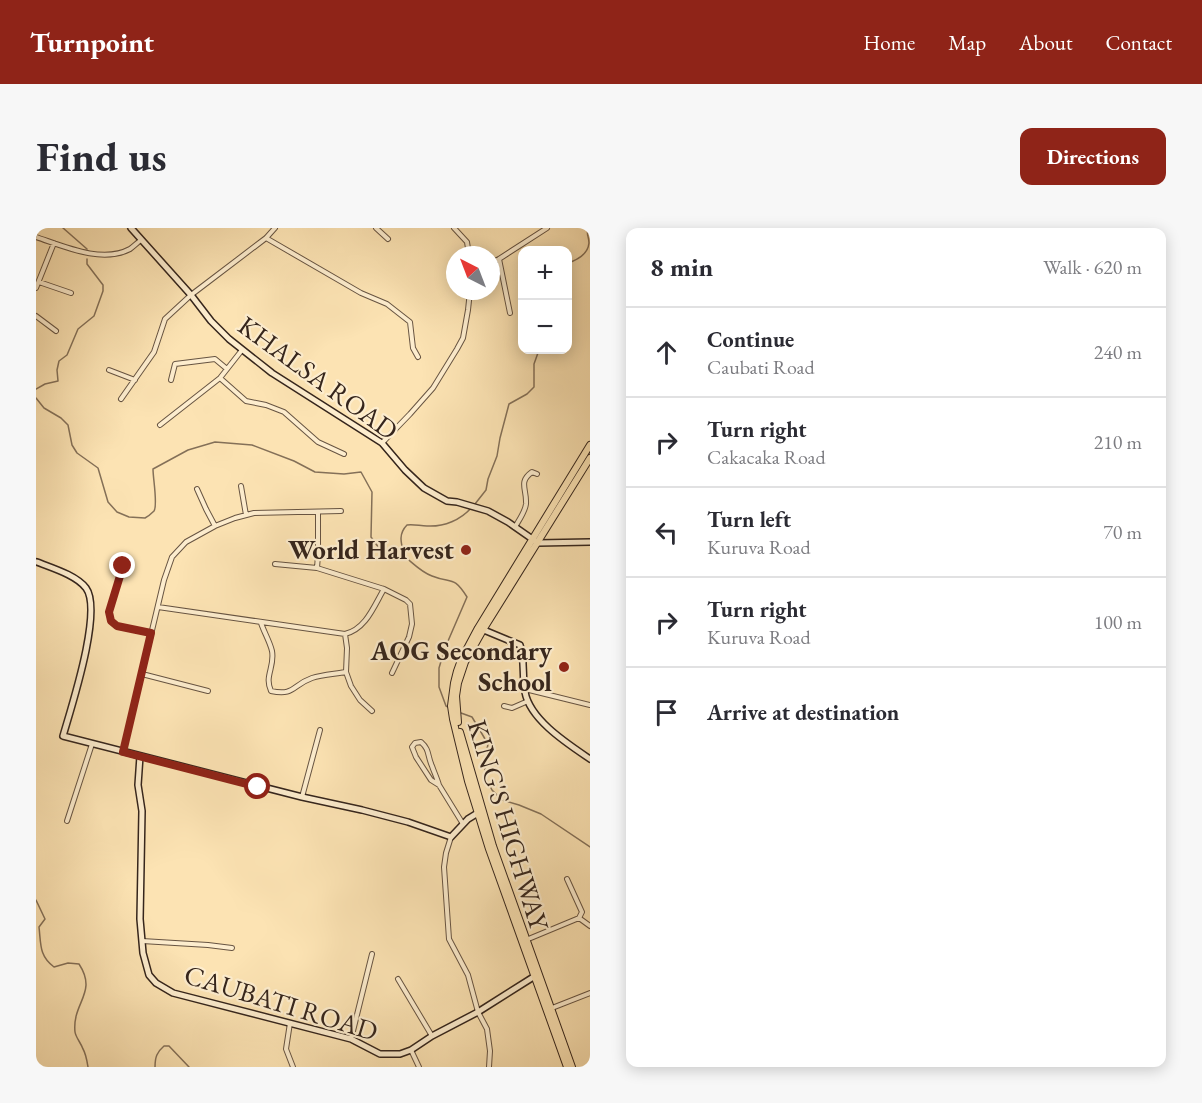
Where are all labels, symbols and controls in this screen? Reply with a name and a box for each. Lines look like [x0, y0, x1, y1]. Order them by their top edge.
text: Turnpoint [30, 24, 154, 60]
text: Home [863, 29, 915, 56]
text: Map [948, 29, 986, 56]
text: About [1019, 29, 1072, 56]
text: Contact [1105, 29, 1172, 56]
button: Directions [1020, 128, 1166, 185]
text: Find us [36, 129, 167, 184]
north arrow [446, 246, 500, 300]
map controls [518, 246, 572, 354]
button: + [518, 246, 572, 300]
text: 8 min [650, 250, 713, 284]
text: Walk · 620 m [1043, 254, 1142, 280]
button: − [518, 300, 572, 354]
street label: KHALSA ROAD [231, 308, 405, 447]
text: Continue [707, 325, 794, 354]
icon: ahead [650, 336, 683, 369]
text: 240 m [1094, 339, 1142, 365]
text: Caubati Road [707, 354, 815, 380]
text: Turn right [707, 415, 806, 444]
icon: right [650, 426, 683, 459]
text: 210 m [1094, 429, 1142, 455]
text: Cakacaka Road [707, 444, 826, 470]
text: Turn left [707, 505, 791, 534]
icon: left [650, 516, 683, 549]
text: 70 m [1103, 519, 1142, 545]
place label: World Harvest [288, 532, 454, 567]
text: Kuruva Road [707, 534, 811, 560]
marker: World Harvest [459, 543, 473, 557]
route end [109, 552, 135, 578]
text: Turn right [707, 595, 806, 624]
icon: right [650, 606, 683, 639]
text: 100 m [1094, 609, 1142, 635]
text: Kuruva Road [707, 624, 811, 650]
place label: AOG Secondary School [370, 633, 553, 699]
marker: AOG Secondary School [557, 660, 571, 674]
icon: arrive [650, 696, 683, 729]
text: Arrive at destination [707, 698, 899, 727]
street label: KING'S HIGHWAY [460, 715, 557, 936]
route start [244, 773, 270, 799]
street label: CAUBATI ROAD [180, 956, 382, 1049]

